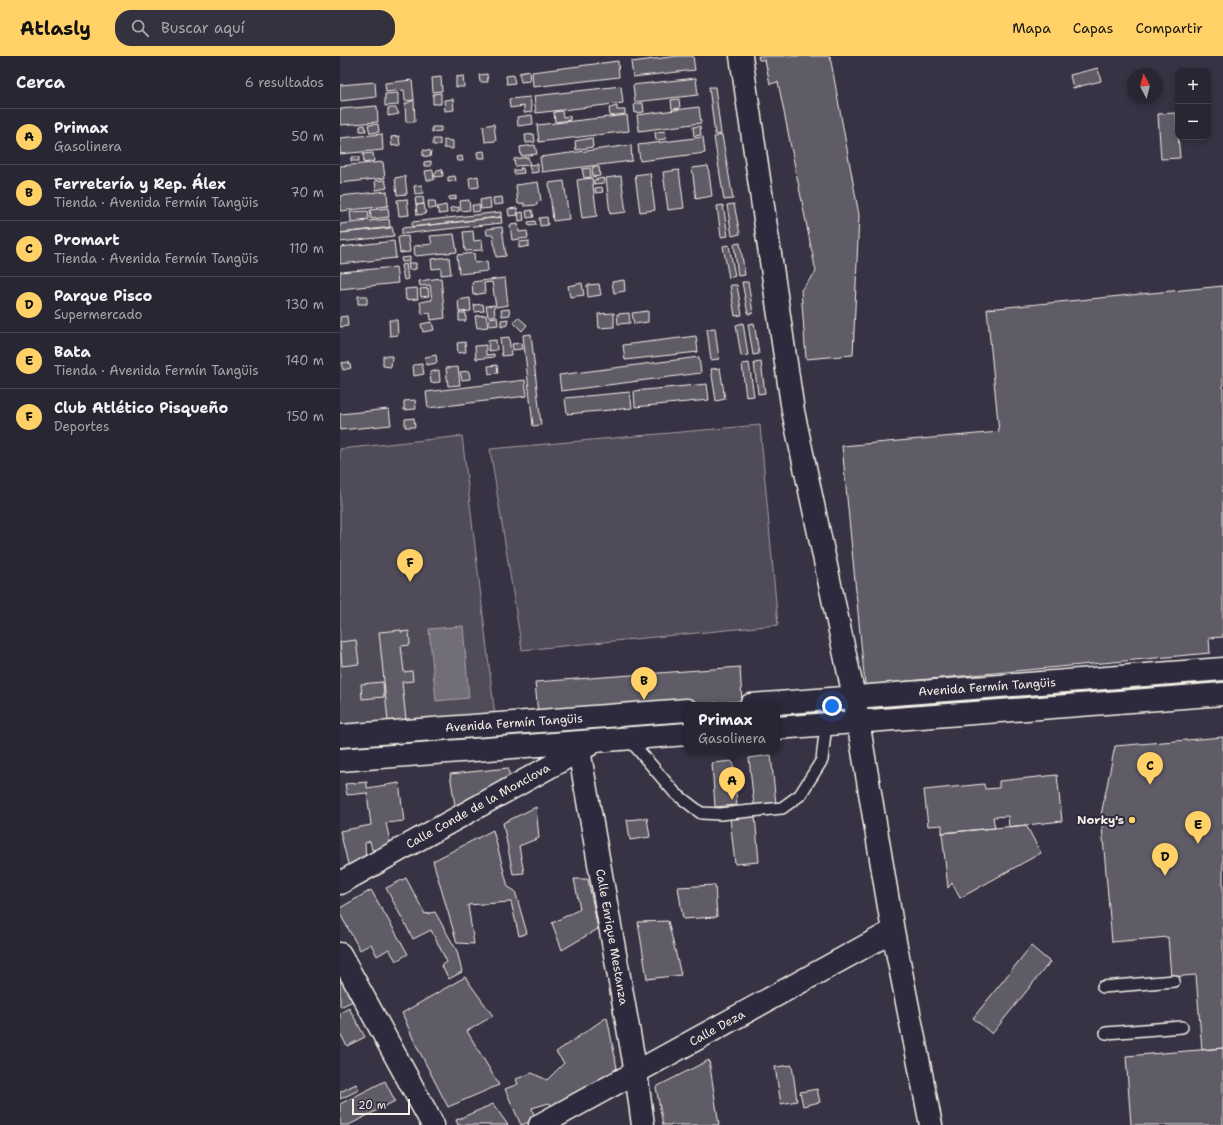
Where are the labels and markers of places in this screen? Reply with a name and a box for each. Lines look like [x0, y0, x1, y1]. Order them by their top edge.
pin: F [397, 549, 423, 582]
pin: B [631, 667, 657, 700]
pin: C [1137, 752, 1163, 785]
pin: A [719, 767, 745, 800]
pin: E [1185, 811, 1211, 844]
place label: Norky's [1077, 812, 1124, 828]
marker: Norky's [1127, 815, 1137, 825]
pin: D [1152, 843, 1178, 876]

